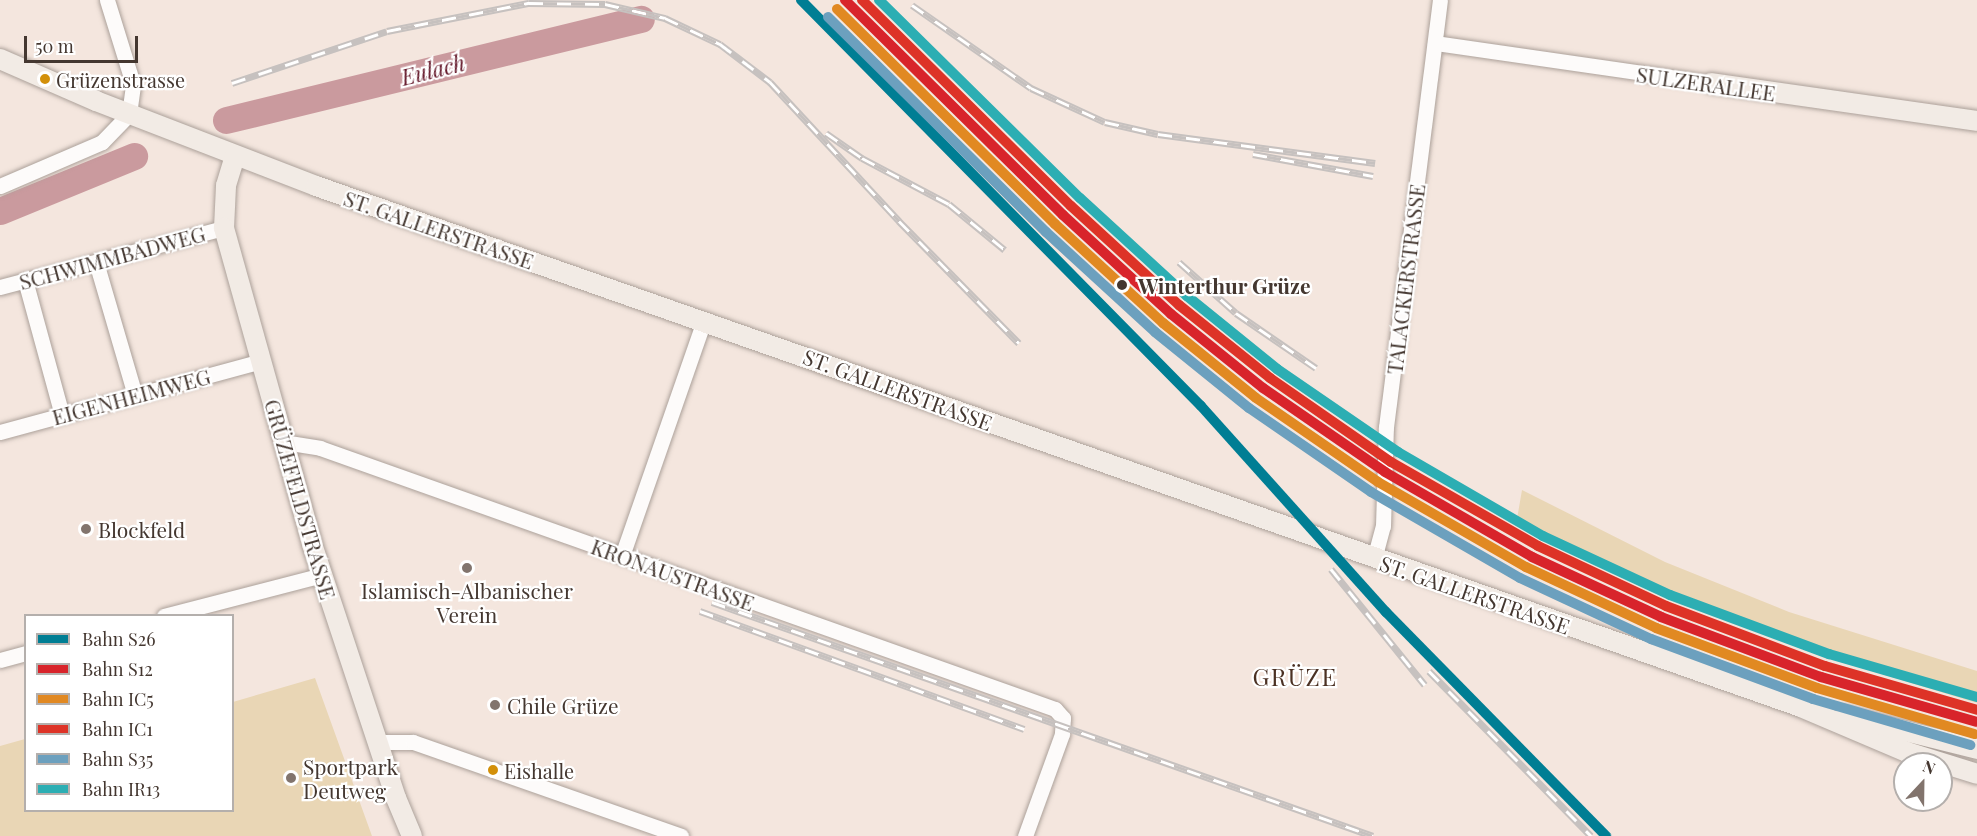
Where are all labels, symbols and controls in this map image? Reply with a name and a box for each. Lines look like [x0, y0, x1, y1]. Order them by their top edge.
scale bar [27, 24, 141, 62]
text: 50 m [35, 34, 74, 58]
water label: Eulach [398, 49, 468, 91]
street label: SULZERALLEE [1635, 61, 1777, 105]
place label: Grüzenstrasse [56, 67, 185, 91]
marker: Grüzenstrasse [39, 73, 51, 85]
street label: TALACKERSTRASSE [1381, 182, 1429, 376]
street label: ST. GALLERSTRASSE [341, 185, 537, 273]
street label: SCHWIMMBADWEG [16, 220, 208, 294]
place label: Winterthur Grüze [1138, 272, 1311, 298]
marker: Winterthur Grüze [1111, 274, 1133, 296]
street label: ST. GALLERSTRASSE [800, 343, 996, 435]
street label: EIGENHEIMWEG [49, 363, 213, 429]
street label: GRÜZEFELDSTRASSE [260, 396, 342, 602]
place label: Blockfeld [98, 516, 185, 542]
marker: Blockfeld [79, 522, 93, 536]
street label: KRONAUSTRASSE [588, 533, 758, 615]
street label: ST. GALLERSTRASSE [1377, 550, 1573, 638]
marker: Islamisch-Albanischer Verein [460, 561, 474, 575]
place label: Islamisch-Albanischer Verein [361, 577, 573, 627]
legend [24, 614, 234, 812]
text: Bahn S26 [82, 627, 156, 651]
text: Bahn S12 [82, 657, 153, 681]
district label: GRÜZE [1253, 663, 1337, 691]
text: Bahn IC5 [82, 687, 154, 711]
place label: Chile Grüze [507, 692, 619, 718]
marker: Chile Grüze [488, 698, 502, 712]
text: Bahn IC1 [82, 717, 153, 741]
text: Bahn S35 [82, 747, 153, 771]
north arrow [1893, 752, 1953, 812]
place label: Sportpark Deutweg [303, 753, 398, 803]
text: N [1920, 755, 1938, 779]
place label: Eishalle [504, 758, 574, 782]
marker: Eishalle [487, 764, 499, 776]
marker: Sportpark Deutweg [284, 771, 298, 785]
text: Bahn IR13 [82, 777, 160, 801]

